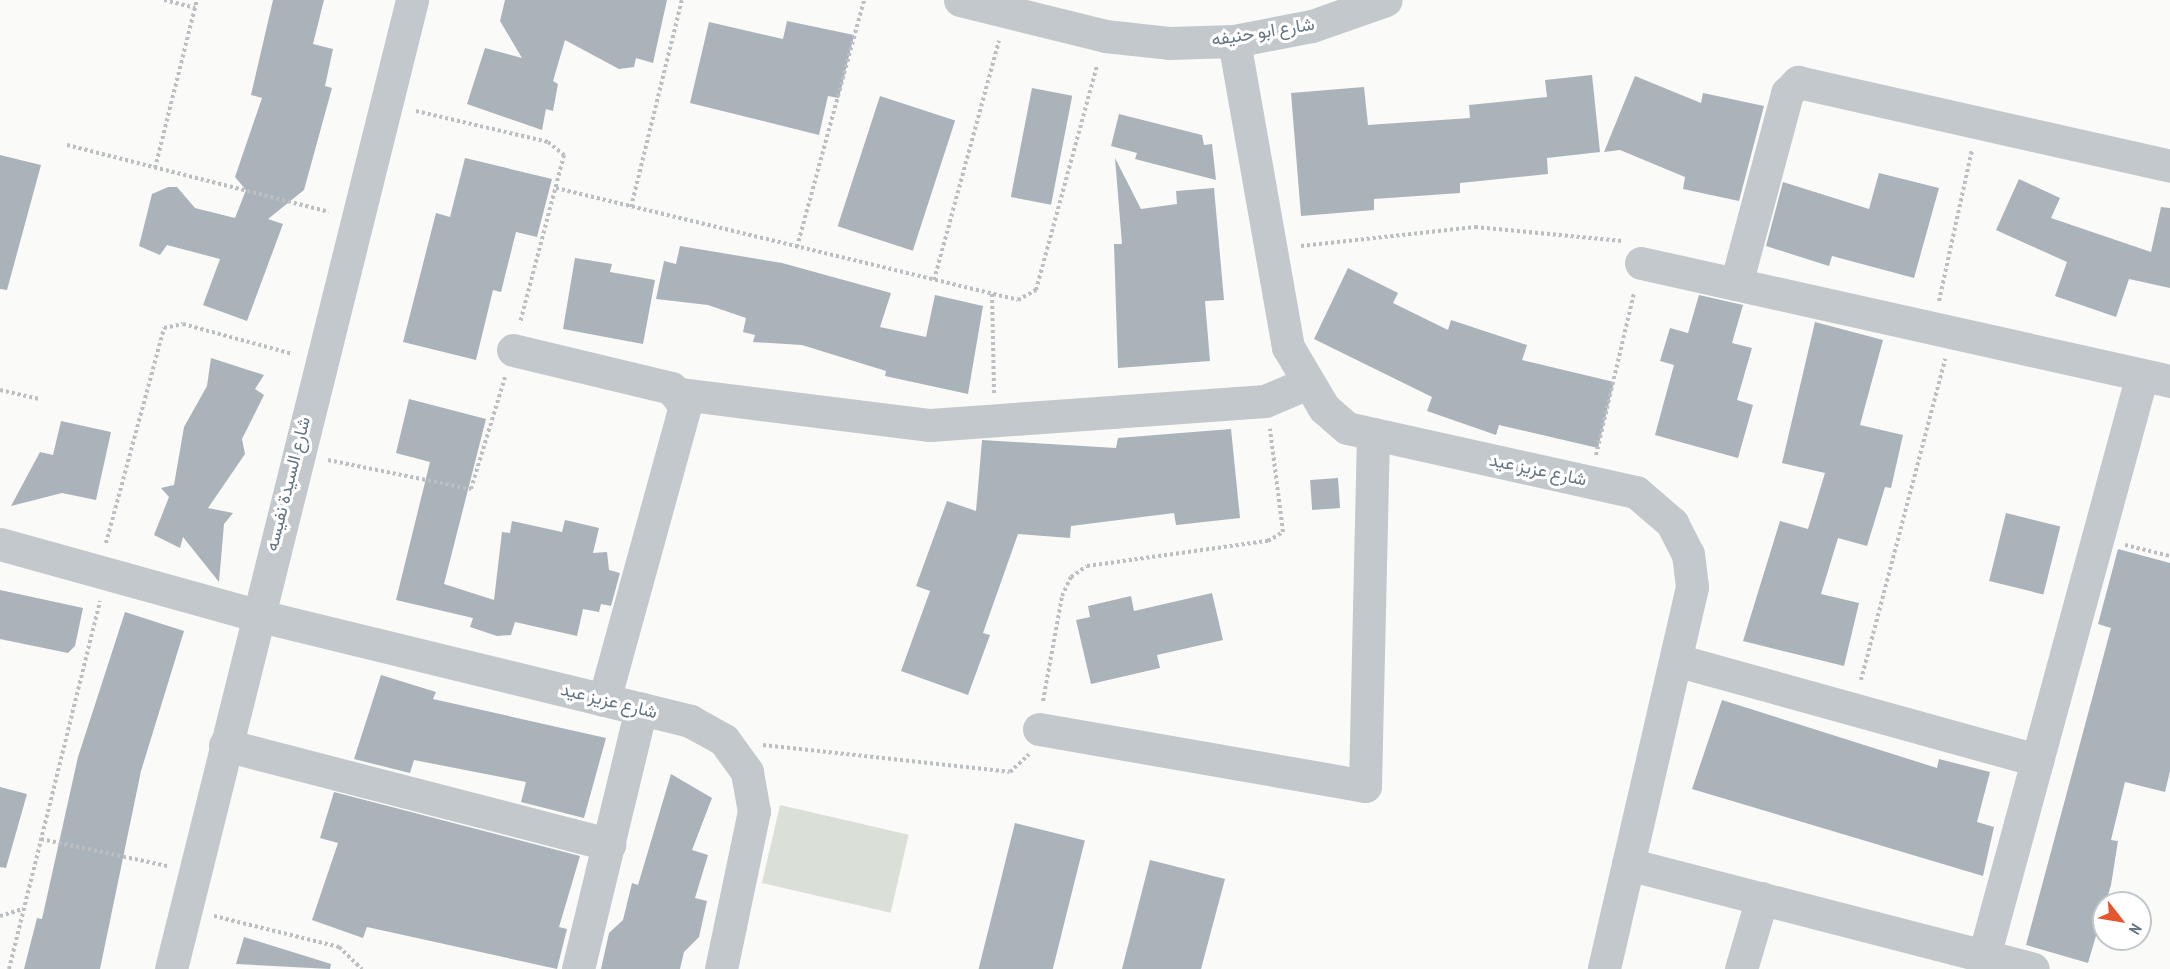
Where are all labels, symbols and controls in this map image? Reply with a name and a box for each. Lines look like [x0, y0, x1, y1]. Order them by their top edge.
street label: شارع ابو حنيفه [1210, 13, 1316, 51]
street label: شارع السيدة نفيسه [261, 414, 315, 554]
street label: شارع عزيز عيد [1487, 449, 1589, 491]
street label: شارع عزيز عيد [558, 679, 660, 723]
north arrow [2092, 891, 2152, 951]
text: N [2125, 920, 2147, 938]

